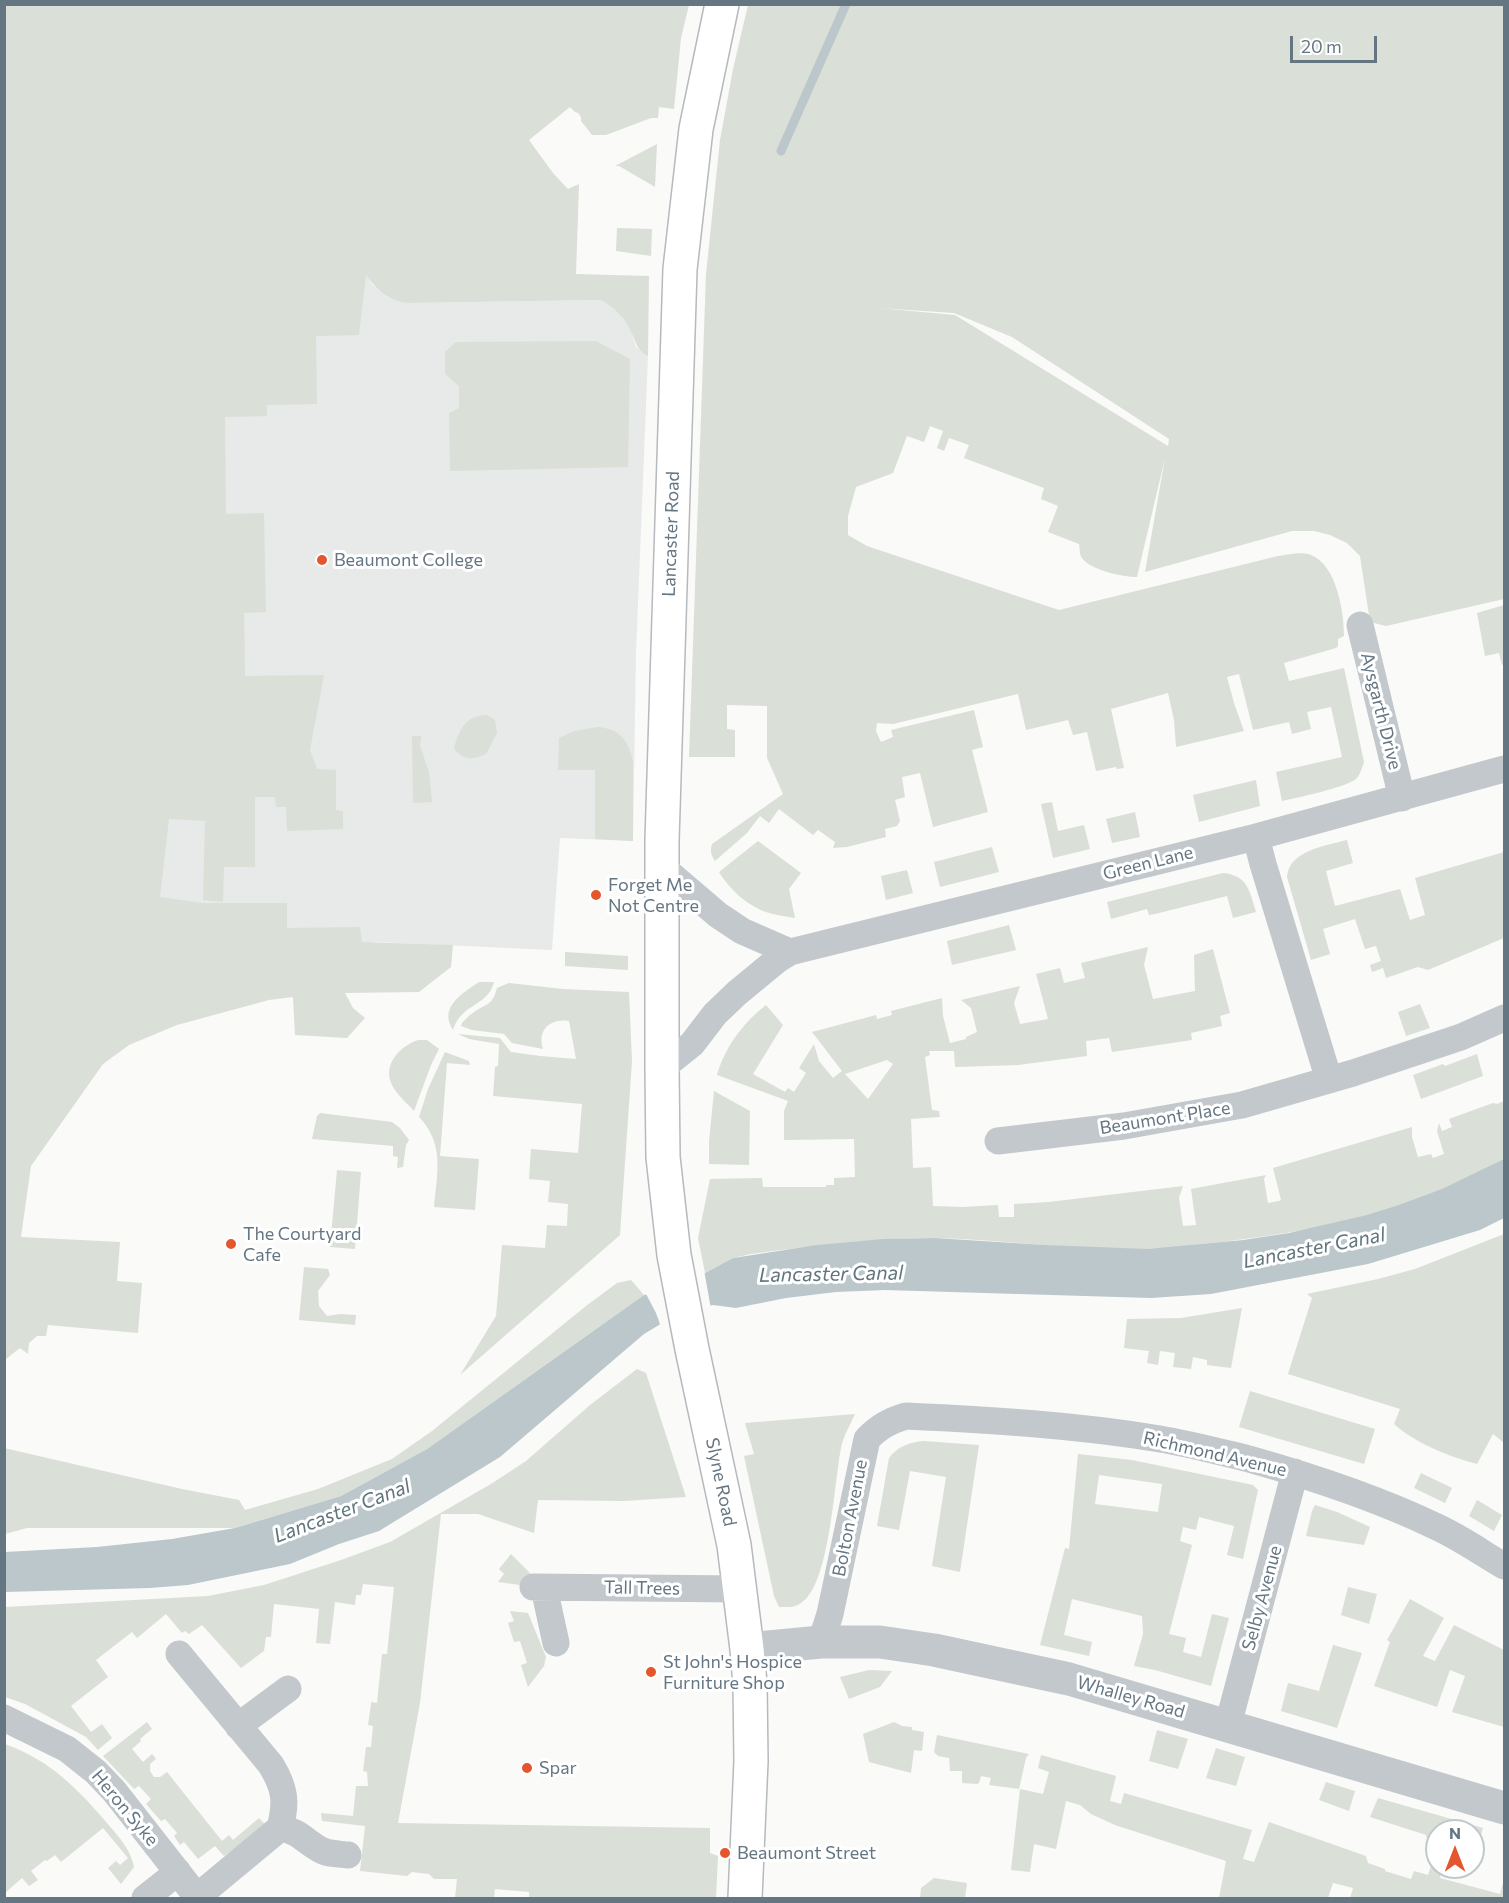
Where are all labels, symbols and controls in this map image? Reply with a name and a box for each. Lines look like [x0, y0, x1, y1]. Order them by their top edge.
scale bar [1293, 24, 1380, 62]
text: 20 m [1301, 35, 1342, 57]
street label: Lancaster Road [658, 471, 684, 597]
place label: Beaumont College [334, 549, 483, 571]
marker: Beaumont College [315, 553, 329, 567]
street label: Aysgarth Drive [1356, 650, 1406, 772]
street label: Green Lane [1101, 841, 1195, 885]
place label: Forget Me Not Centre [608, 874, 699, 916]
marker: Forget Me Not Centre [589, 888, 603, 902]
street label: Beaumont Place [1098, 1097, 1232, 1139]
water label: Lancaster Canal [1241, 1222, 1387, 1274]
place label: The Courtyard Cafe [243, 1223, 361, 1266]
marker: The Courtyard Cafe [224, 1237, 238, 1251]
water label: Lancaster Canal [759, 1261, 903, 1287]
street label: Richmond Avenue [1141, 1427, 1289, 1481]
street label: Slyne Road [701, 1436, 741, 1528]
street label: Bolton Avenue [828, 1458, 872, 1578]
water label: Lancaster Canal [270, 1474, 414, 1548]
street label: Selby Avenue [1238, 1543, 1286, 1653]
street label: Tall Trees [604, 1577, 680, 1599]
place label: St John's Hospice Furniture Shop [663, 1651, 802, 1694]
marker: St John's Hospice Furniture Shop [644, 1665, 658, 1679]
street label: Whalley Road [1075, 1671, 1187, 1723]
place label: Spar [539, 1757, 577, 1779]
marker: Spar [520, 1761, 534, 1775]
street label: Heron Syke [87, 1766, 163, 1850]
north arrow [1425, 1819, 1485, 1879]
text: N [1449, 1823, 1461, 1842]
place label: Beaumont Street [737, 1842, 876, 1864]
marker: Beaumont Street [718, 1846, 732, 1860]

